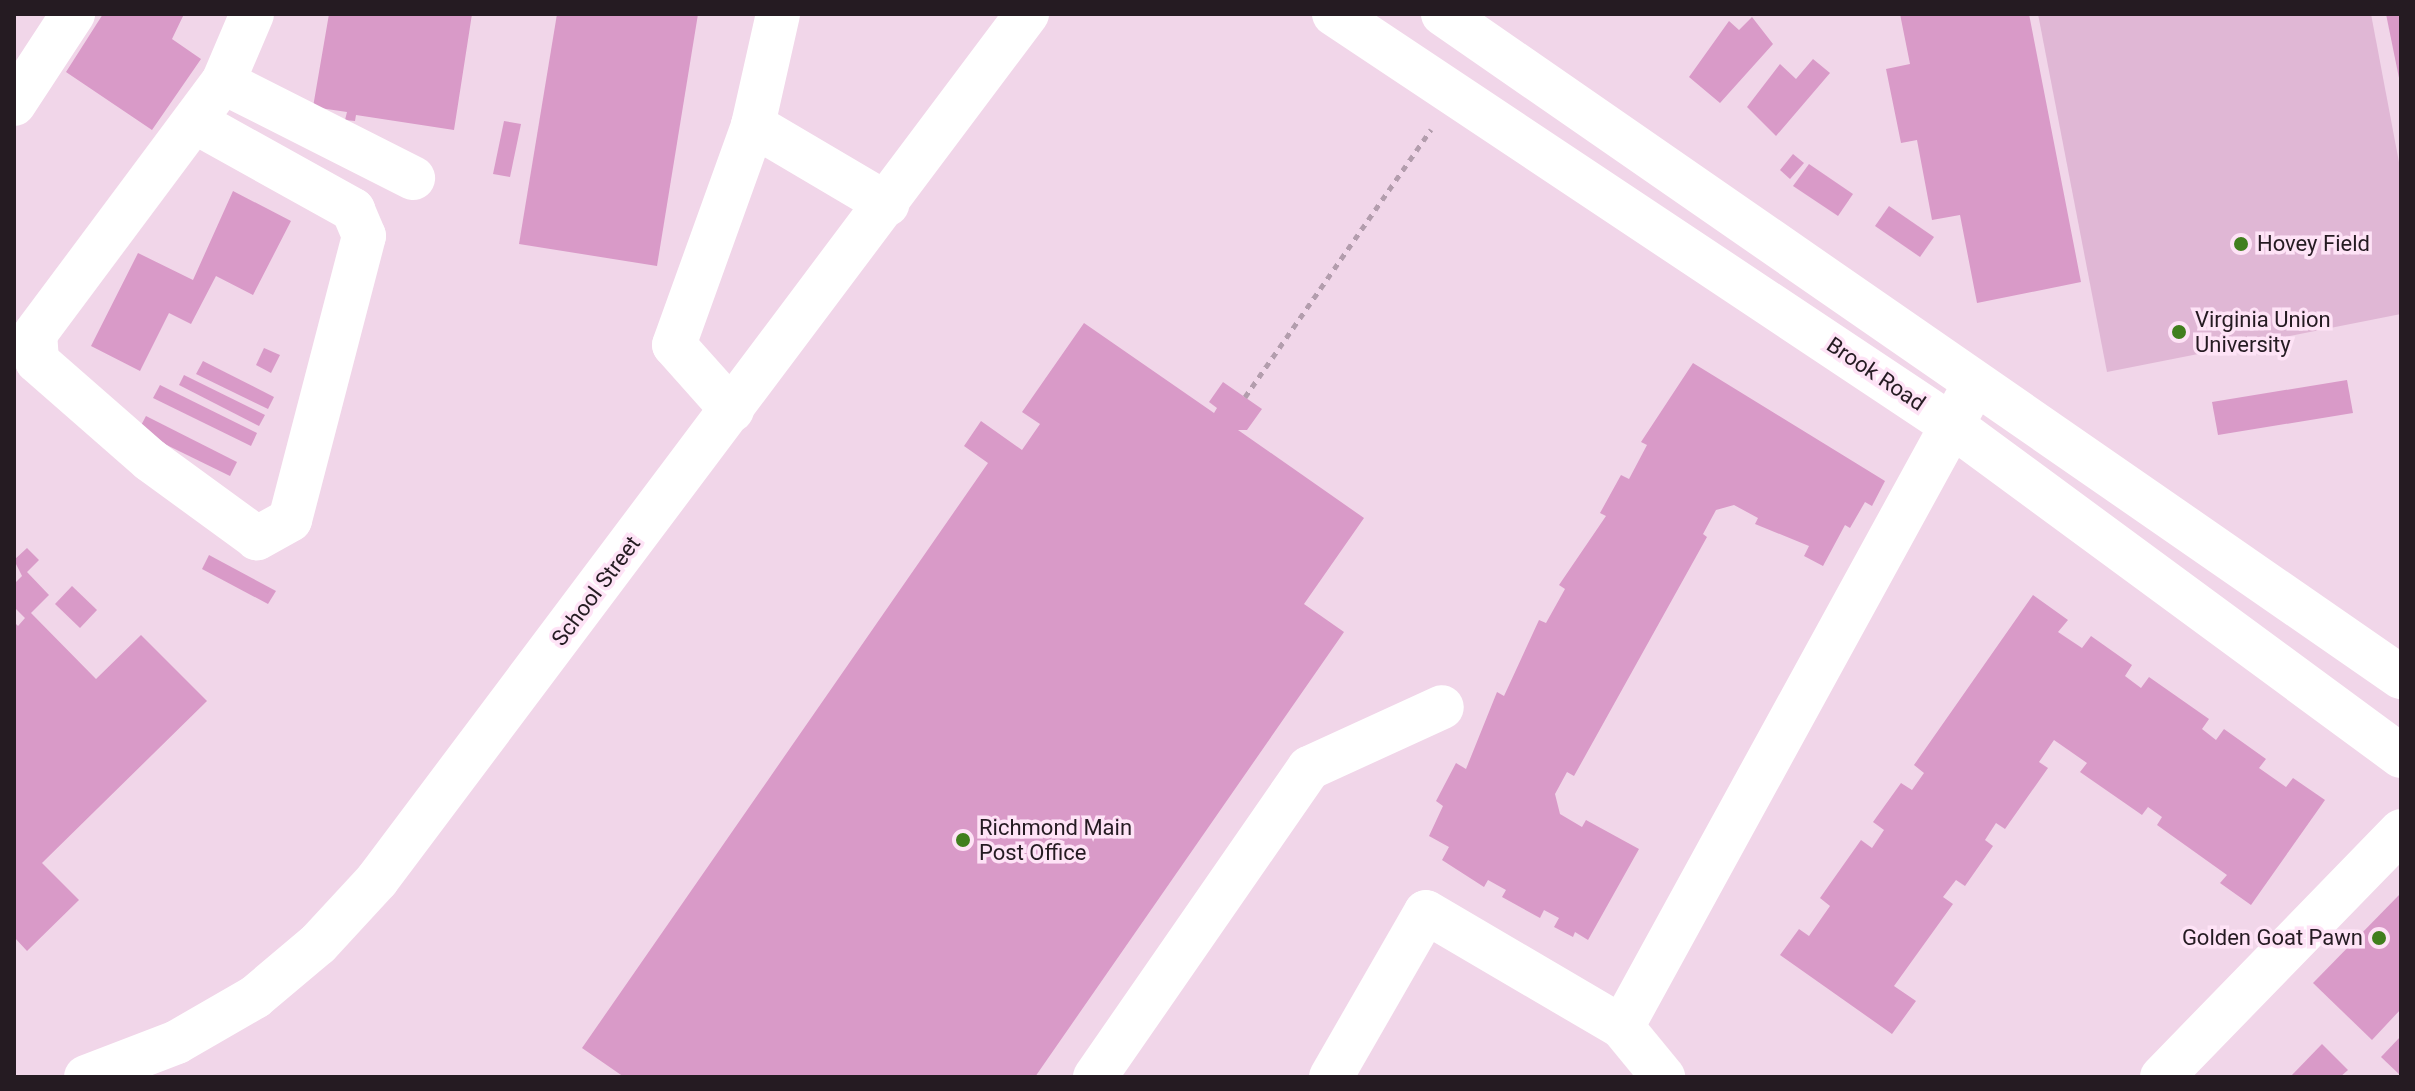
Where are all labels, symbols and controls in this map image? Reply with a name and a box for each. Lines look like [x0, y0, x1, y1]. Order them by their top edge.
place label: Hovey Field [2257, 231, 2370, 257]
marker: Hovey Field [2232, 235, 2250, 253]
place label: Virginia Union University [2195, 306, 2331, 358]
marker: Virginia Union University [2170, 323, 2188, 341]
street label: Brook Road [1822, 331, 1930, 417]
street label: School Street [546, 531, 646, 651]
place label: Richmond Main Post Office [979, 814, 1132, 866]
marker: Richmond Main Post Office [954, 831, 972, 849]
place label: Golden Goat Pawn [2182, 925, 2363, 951]
marker: Golden Goat Pawn [2370, 929, 2388, 947]

